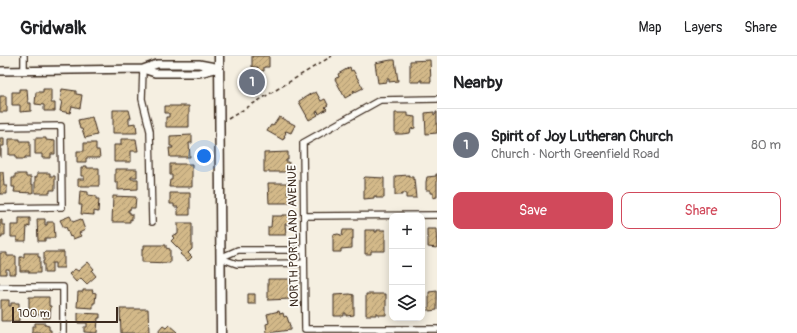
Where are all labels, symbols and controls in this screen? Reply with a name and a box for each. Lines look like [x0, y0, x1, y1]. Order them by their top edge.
text: Gridwalk [20, 16, 86, 40]
text: Map [639, 19, 662, 36]
text: Layers [684, 19, 722, 36]
text: Share [744, 19, 777, 36]
pin: 1 [239, 67, 265, 97]
text: Nearby [453, 72, 502, 93]
text: Spirit of Joy Lutheran Church [491, 127, 673, 146]
text: 1 [463, 137, 469, 153]
text: 80 m [751, 137, 781, 153]
your location [194, 146, 214, 166]
text: Church · North Greenfield Road [491, 146, 660, 162]
street label: NORTH PORTLAND AVENUE [285, 165, 302, 307]
button: Save [453, 192, 613, 229]
button: Share [621, 192, 781, 229]
map controls [389, 213, 425, 321]
button: + [389, 213, 425, 249]
button: − [389, 249, 425, 285]
button: layers [389, 285, 425, 321]
scale bar [12, 305, 118, 324]
text: 100 m [18, 307, 49, 320]

